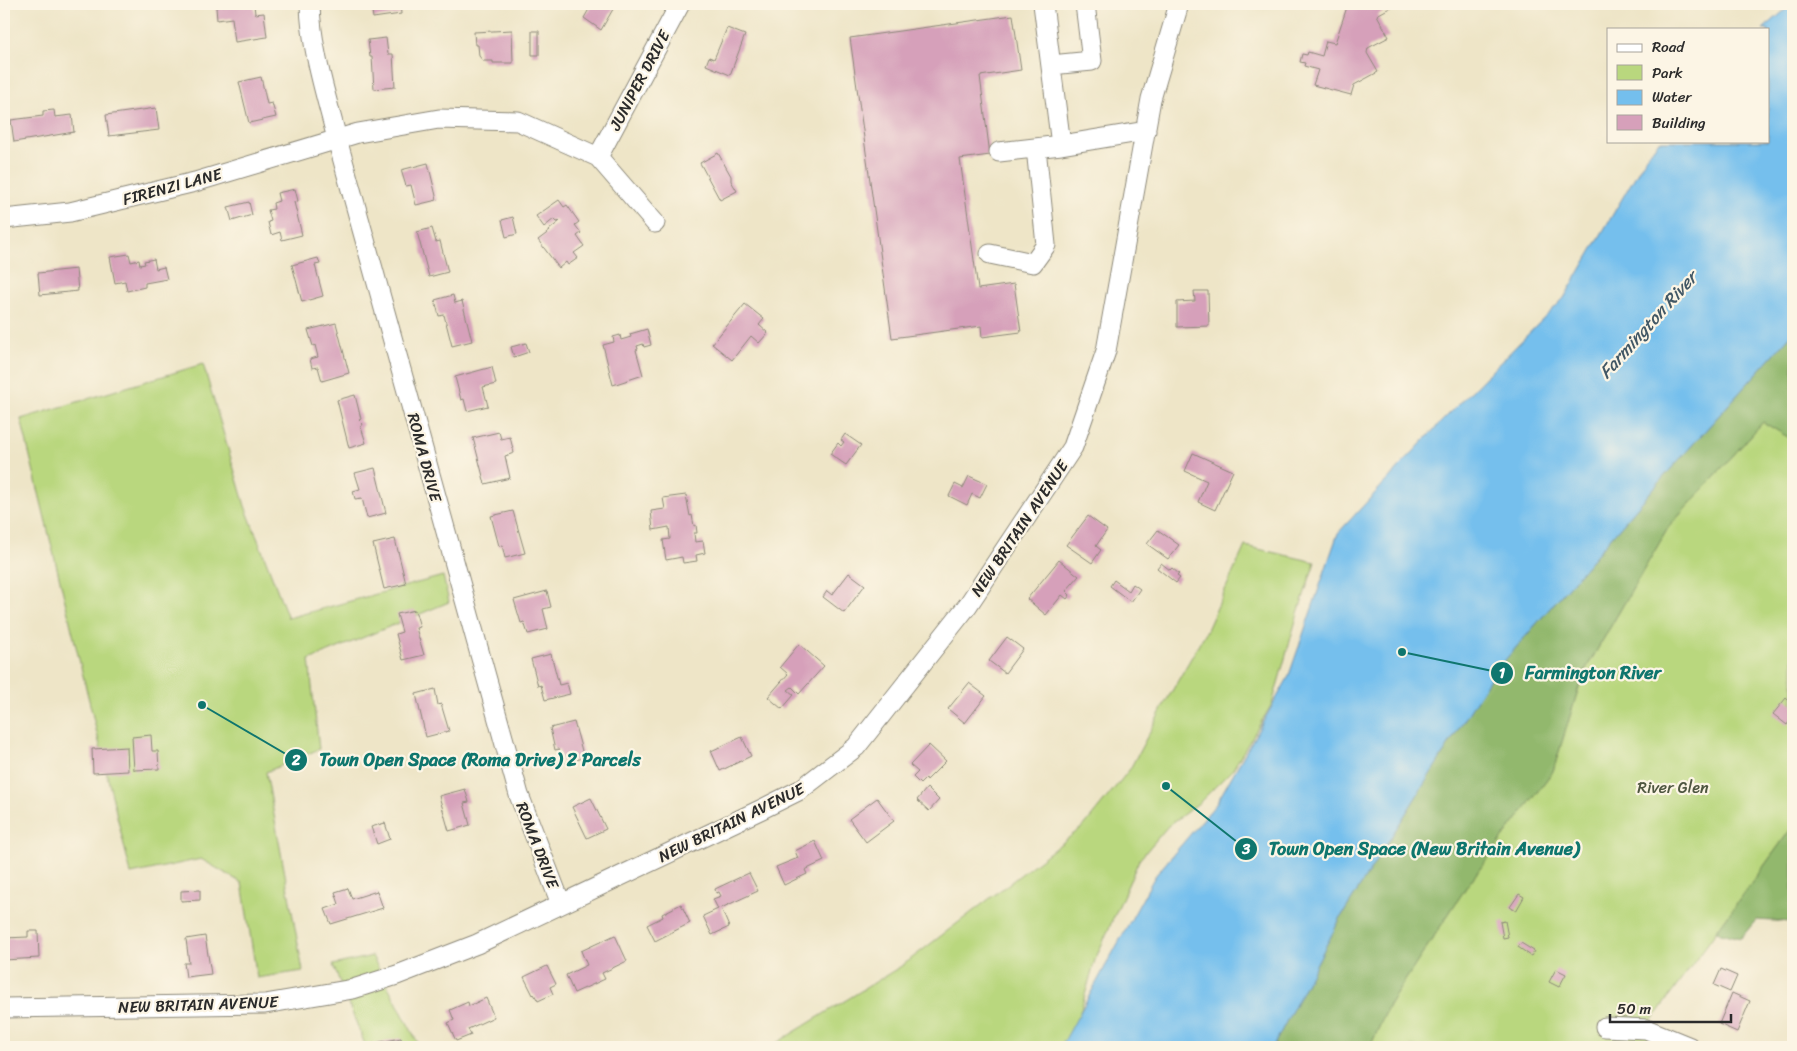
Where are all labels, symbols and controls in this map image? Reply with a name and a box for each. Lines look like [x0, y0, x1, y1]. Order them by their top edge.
street label: JUNIPER DRIVE [600, 24, 679, 137]
legend [1607, 28, 1770, 142]
text: Road [1652, 34, 1685, 60]
text: Park [1652, 60, 1683, 86]
text: Water [1652, 84, 1692, 110]
text: Building [1652, 110, 1706, 136]
street label: FIRENZI LANE [119, 159, 226, 214]
water label: Farmington River [1591, 261, 1708, 386]
street label: ROMA DRIVE [399, 409, 451, 506]
street label: NEW BRITAIN AVENUE [963, 453, 1077, 603]
callout: Farmington River [1490, 656, 1671, 689]
text: Farmington River [1524, 657, 1663, 689]
text: 1 [1499, 660, 1506, 686]
callout: Town Open Space (Roma Drive) 2 Parcels [284, 744, 651, 777]
text: Town Open Space (Roma Drive) 2 Parcels [319, 744, 642, 776]
text: 2 [291, 747, 301, 773]
park label: River Glen [1637, 773, 1709, 802]
street label: NEW BRITAIN AVENUE [653, 774, 810, 871]
street label: ROMA DRIVE [508, 798, 568, 894]
callout: Town Open Space (New Britain Avenue) [1233, 832, 1589, 865]
text: Town Open Space (New Britain Avenue) [1269, 833, 1581, 865]
text: 3 [1241, 836, 1251, 862]
street label: NEW BRITAIN AVENUE [118, 987, 279, 1022]
scale bar [1610, 991, 1731, 1023]
text: 50 m [1617, 996, 1652, 1022]

